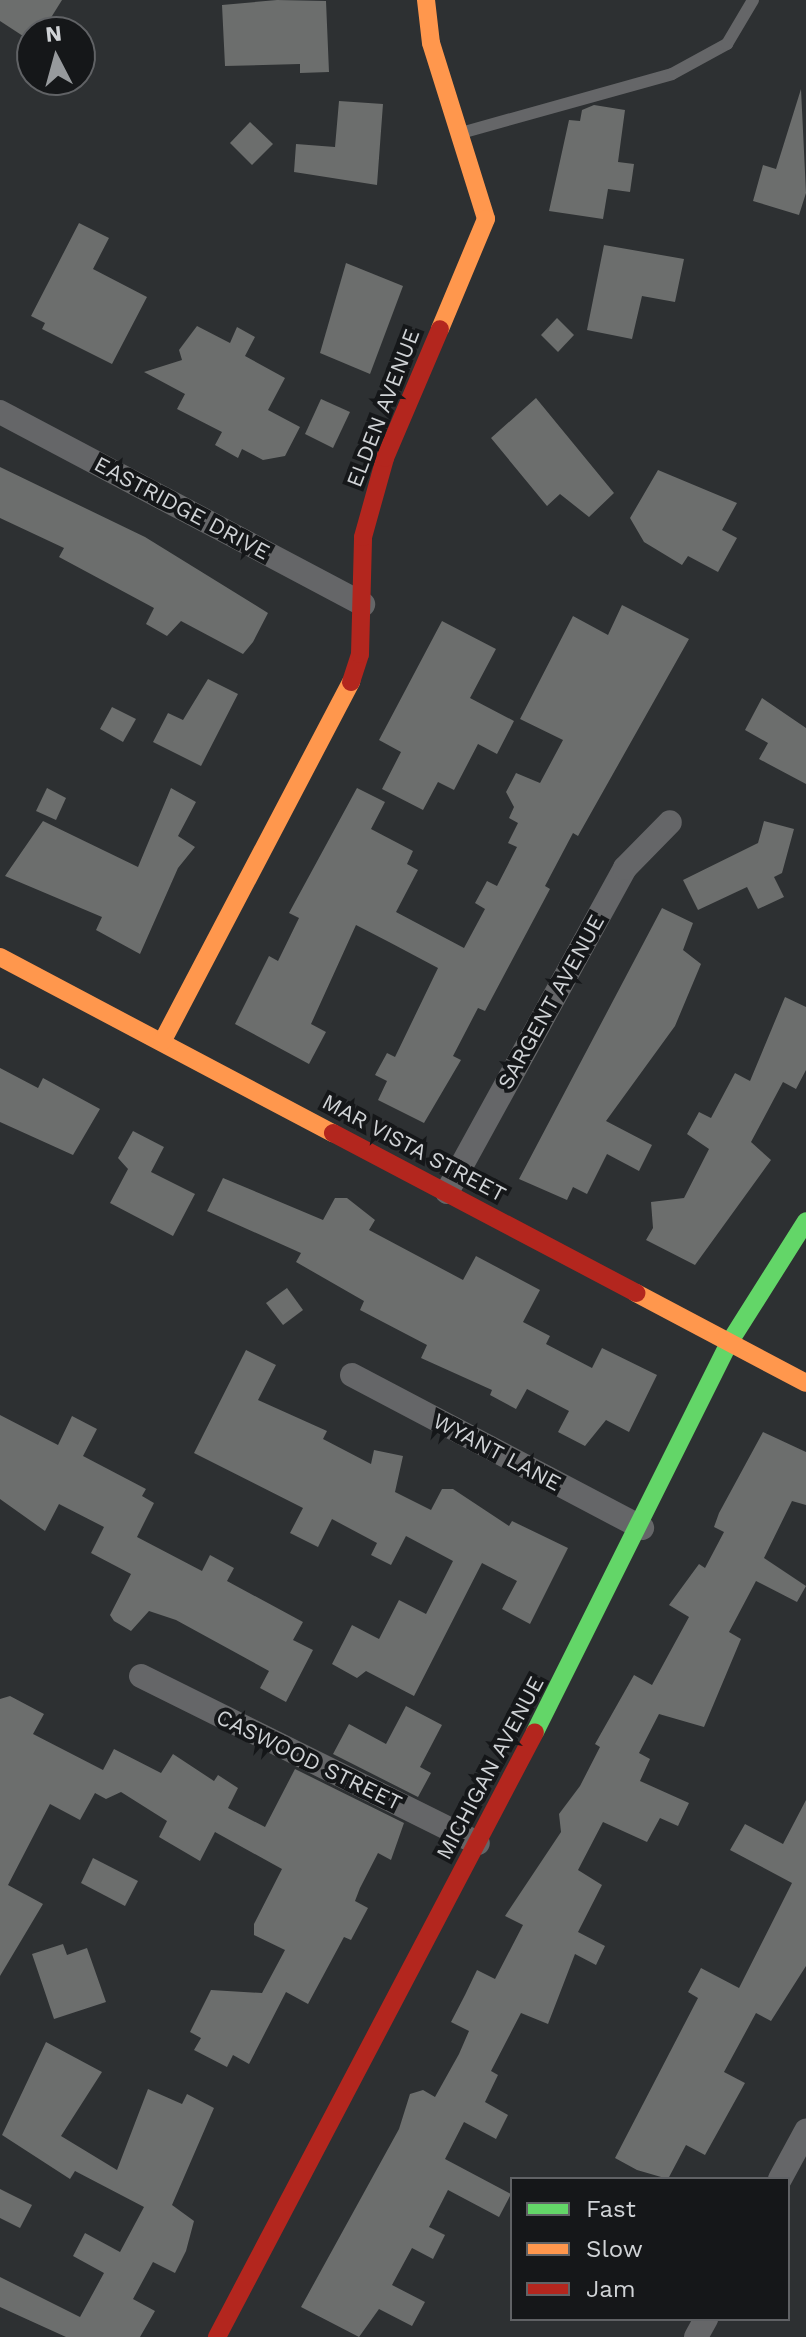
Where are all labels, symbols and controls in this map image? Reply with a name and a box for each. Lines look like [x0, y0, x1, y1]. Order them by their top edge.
north arrow [16, 16, 96, 96]
text: N [44, 20, 63, 47]
street label: ELDEN AVENUE [341, 325, 425, 491]
street label: EASTRIDGE DRIVE [90, 451, 274, 565]
street label: SARGENT AVENUE [492, 909, 610, 1095]
street label: MAR VISTA STREET [317, 1088, 511, 1208]
street label: WYANT LANE [428, 1407, 566, 1497]
street label: MICHIGAN AVENUE [430, 1672, 550, 1864]
street label: CASWOOD STREET [212, 1704, 406, 1816]
legend [510, 2177, 790, 2321]
text: Fast [586, 2195, 636, 2223]
text: Slow [586, 2235, 643, 2263]
text: Jam [586, 2275, 636, 2303]

